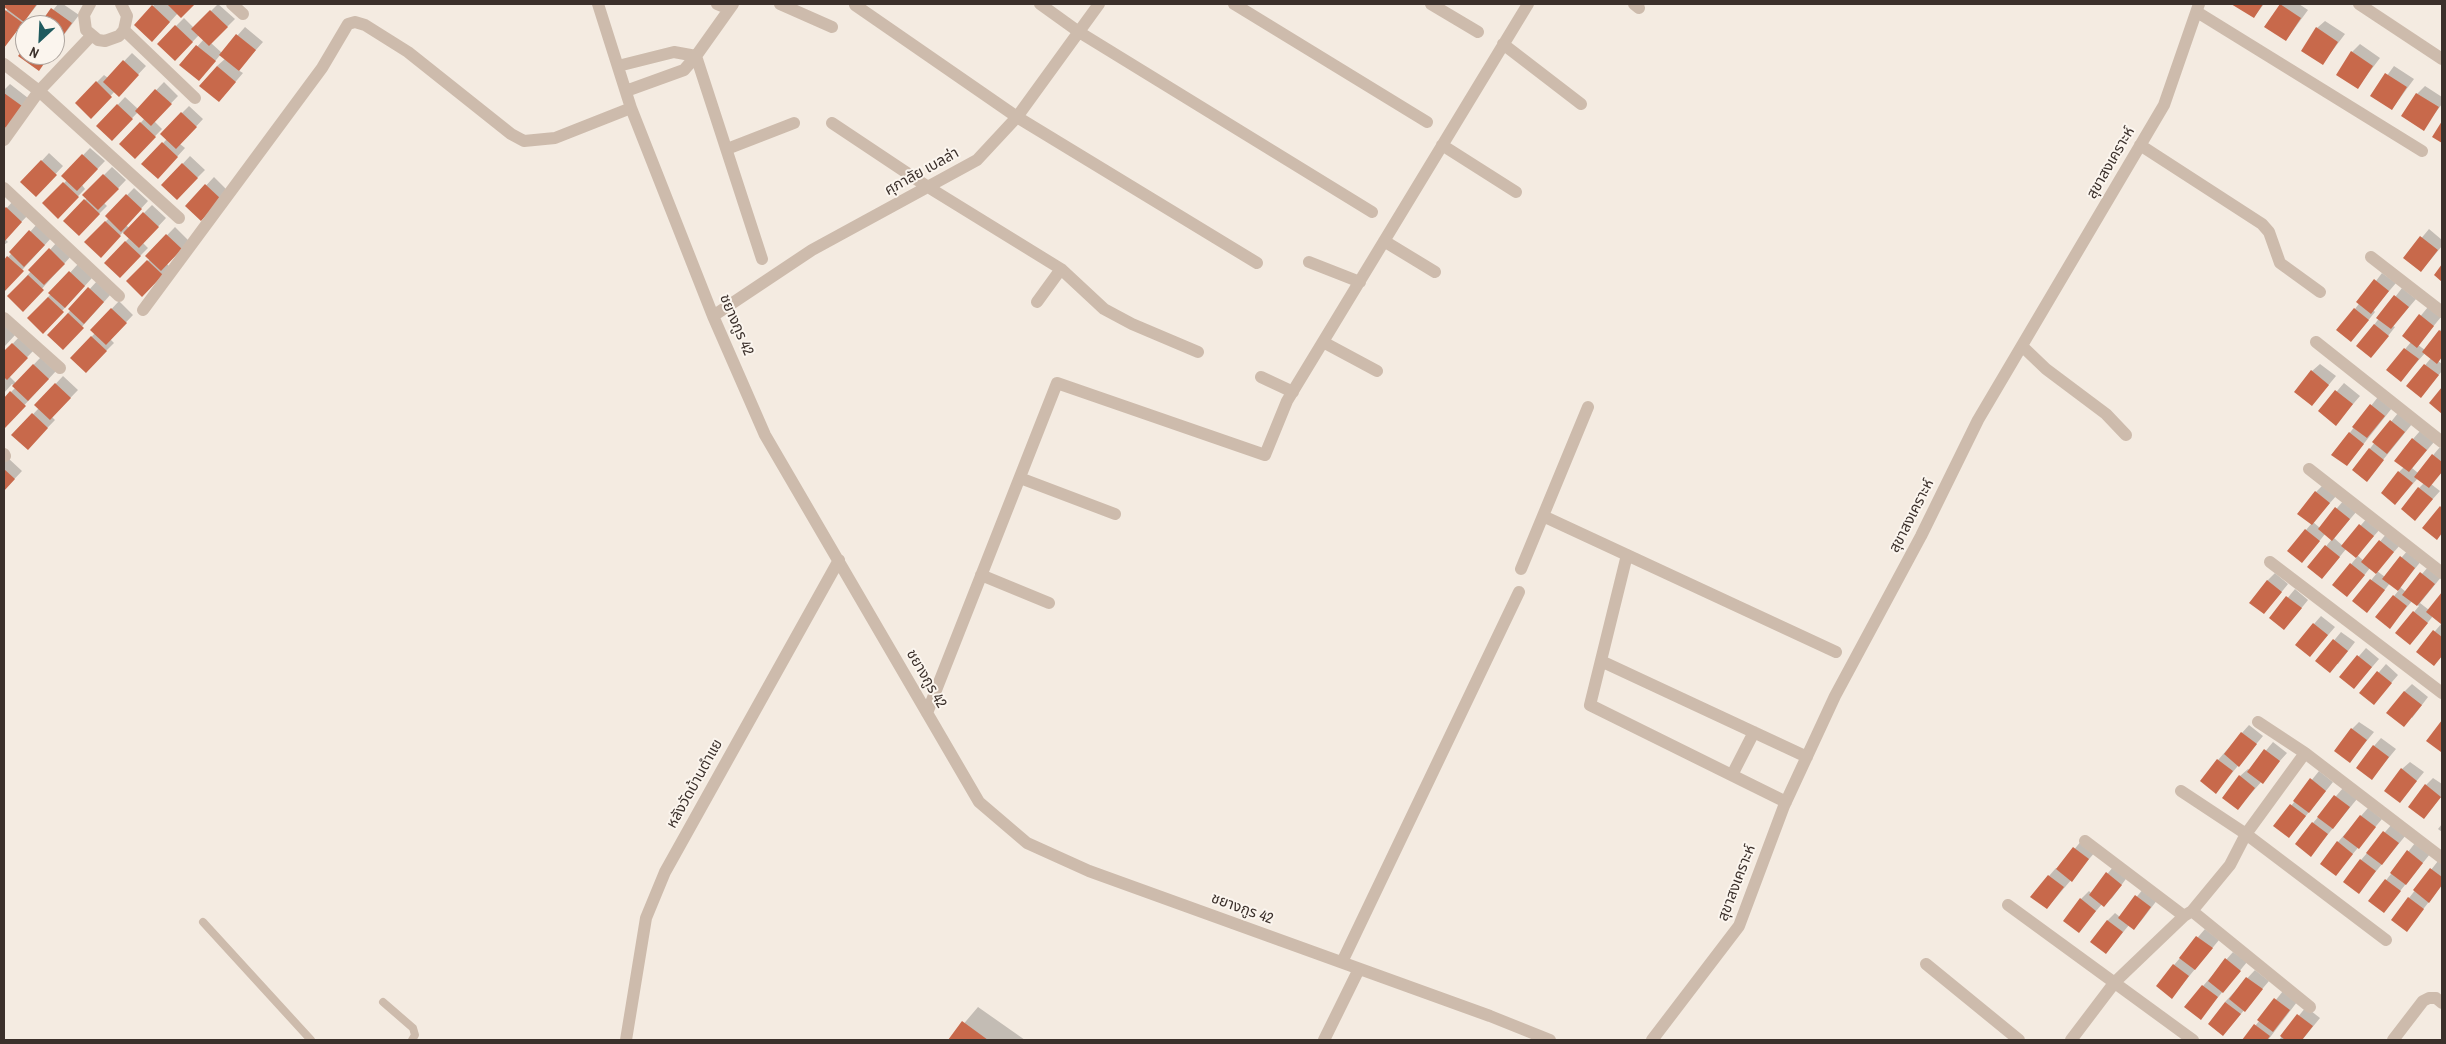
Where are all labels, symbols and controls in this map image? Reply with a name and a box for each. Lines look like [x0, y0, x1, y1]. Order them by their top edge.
north arrow [15, 15, 65, 65]
text: N [27, 43, 42, 63]
street label: สุขาสงเคราะห์ [2083, 124, 2139, 202]
street label: ศุภาลัย เบลล่า [882, 144, 962, 200]
street label: ชยางกูร 42 [715, 292, 757, 358]
street label: สุขาสงเคราะห์ [1886, 476, 1938, 556]
street label: ชยางกูร 42 [902, 646, 950, 712]
street label: หลังวัดบ้านตำแย [663, 736, 727, 832]
street label: สุขาสงเคราะห์ [1714, 842, 1760, 924]
street label: ชยางกูร 42 [1209, 889, 1275, 929]

